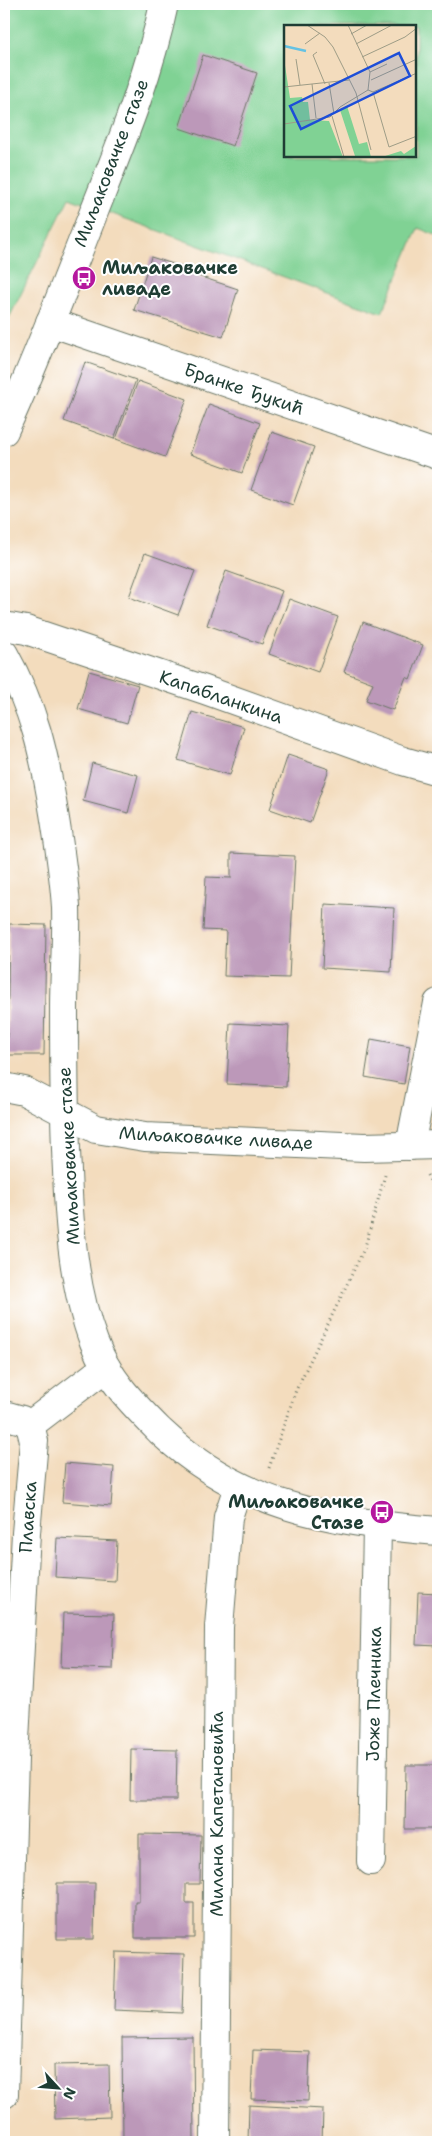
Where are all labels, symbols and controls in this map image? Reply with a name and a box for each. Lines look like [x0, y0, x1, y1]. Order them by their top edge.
inset map [284, 25, 417, 158]
street label: Миљаковачке стазе [68, 75, 154, 251]
place label: Миљаковачке ливаде [102, 256, 238, 301]
bus stop icon: Миљаковачке ливаде [71, 265, 97, 291]
street label: Бранке Ђукић [181, 357, 307, 421]
street label: Капабланкина [156, 665, 286, 729]
street label: Миљаковачке стазе [52, 1066, 86, 1246]
street label: Миљаковачке ливаде [118, 1121, 314, 1155]
street label: Плавска [14, 1480, 42, 1554]
place label: Миљаковачке Стазе [228, 1490, 364, 1535]
bus stop icon: Миљаковачке Стазе [369, 1499, 395, 1525]
street label: Јоже Плечника [361, 1626, 387, 1762]
street label: Милана Капетановића [205, 1711, 229, 1917]
north arrow [32, 2064, 82, 2114]
text: N [59, 2085, 80, 2103]

